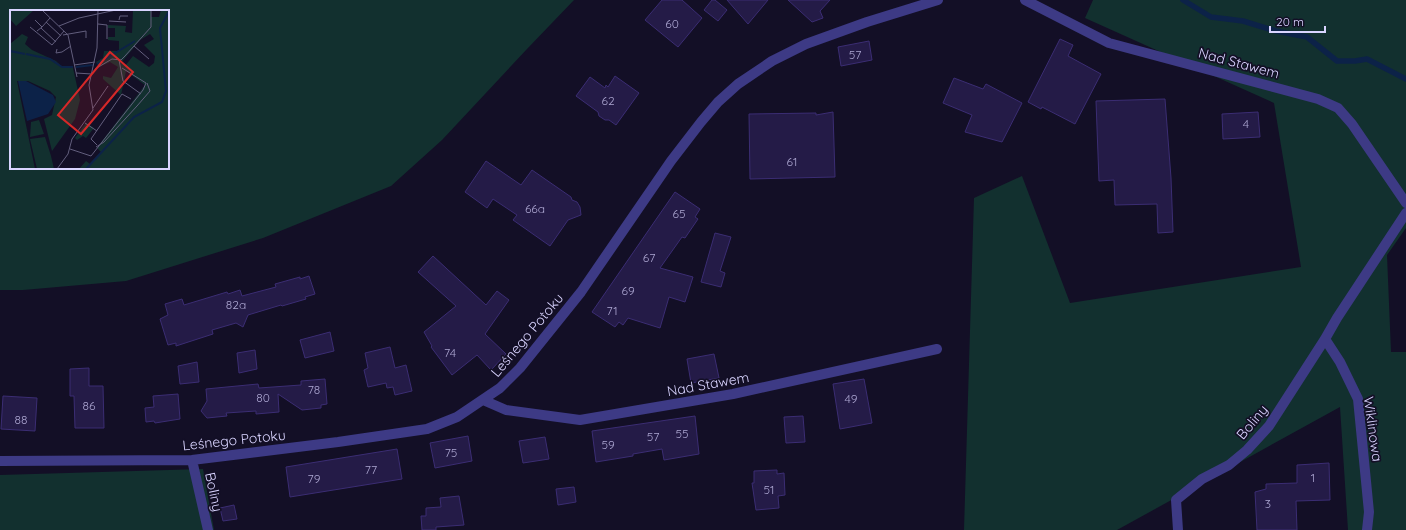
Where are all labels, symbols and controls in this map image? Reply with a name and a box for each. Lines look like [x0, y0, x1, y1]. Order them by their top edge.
scale bar [1270, 8, 1325, 34]
inset map [10, 10, 169, 169]
text: 20 m [1276, 14, 1304, 29]
house number: 60 [665, 16, 679, 31]
street label: Nad Stawem [1196, 44, 1282, 82]
house number: 57 [849, 47, 861, 62]
house number: 62 [601, 93, 615, 108]
house number: 4 [1243, 116, 1249, 131]
house number: 61 [787, 154, 797, 169]
house number: 66a [525, 201, 545, 216]
house number: 65 [673, 206, 686, 221]
house number: 67 [643, 250, 655, 265]
house number: 69 [621, 283, 635, 298]
street label: Leśnego Potoku [487, 289, 567, 381]
house number: 82a [226, 297, 246, 312]
house number: 71 [606, 303, 618, 318]
house number: 74 [444, 345, 456, 360]
street label: Nad Stawem [665, 368, 751, 400]
house number: 78 [308, 382, 320, 397]
house number: 80 [256, 390, 270, 405]
house number: 49 [845, 391, 858, 406]
street label: Wiklinowa [1360, 395, 1386, 463]
house number: 86 [83, 398, 96, 413]
street label: Boliny [1232, 401, 1272, 443]
house number: 88 [15, 412, 27, 427]
street label: Leśnego Potoku [181, 426, 287, 454]
house number: 55 [675, 426, 689, 441]
house number: 57 [647, 429, 659, 444]
house number: 59 [601, 437, 615, 452]
house number: 75 [445, 445, 457, 460]
house number: 77 [365, 462, 377, 477]
house number: 1 [1311, 470, 1315, 485]
street label: Boliny [201, 471, 227, 513]
house number: 79 [308, 471, 321, 486]
house number: 51 [764, 482, 774, 497]
house number: 3 [1265, 496, 1271, 511]

